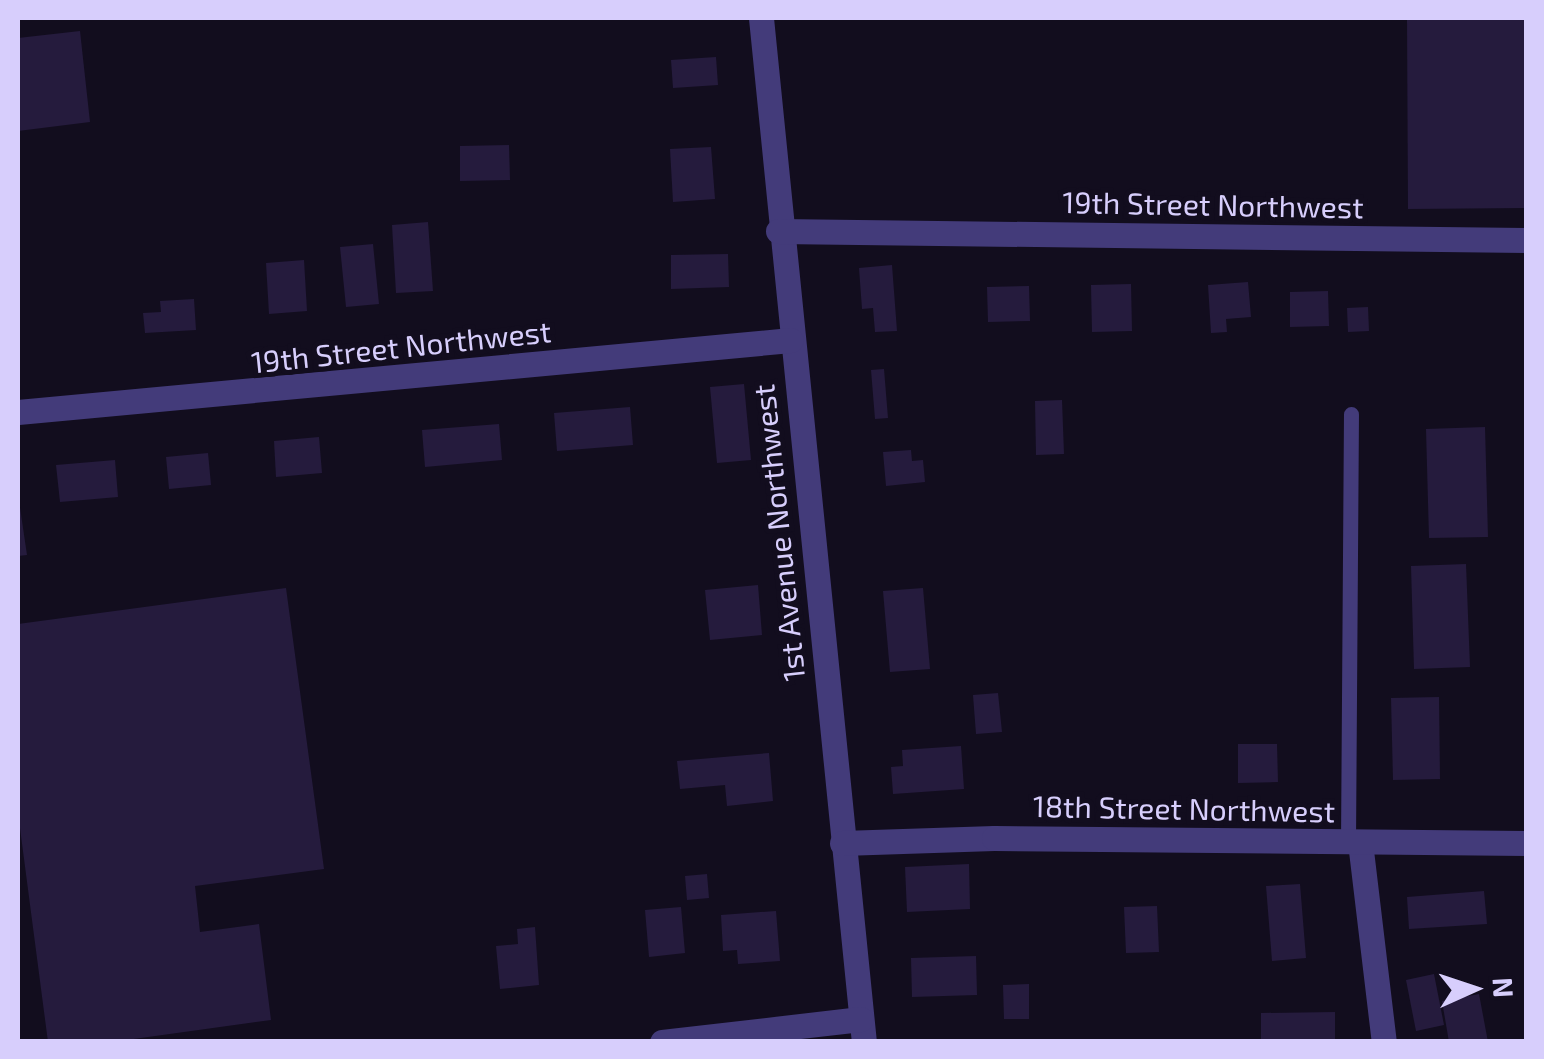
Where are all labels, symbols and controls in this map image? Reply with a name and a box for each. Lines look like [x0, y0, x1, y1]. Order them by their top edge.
street label: 19th Street Northwest [1062, 183, 1364, 225]
street label: 19th Street Northwest [249, 312, 553, 380]
street label: 1st Avenue Northwest [744, 382, 812, 684]
street label: 18th Street Northwest [1033, 787, 1335, 829]
north arrow [1424, 939, 1524, 1039]
text: N [1486, 976, 1521, 998]

